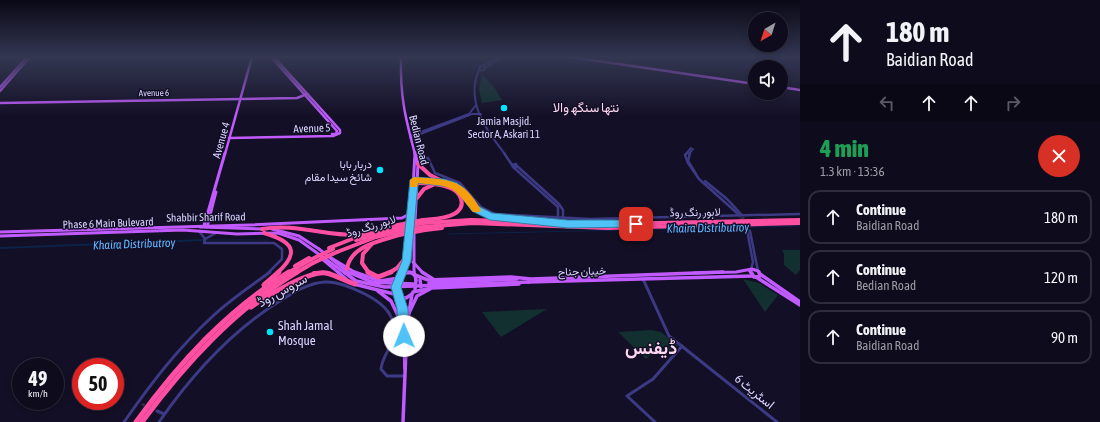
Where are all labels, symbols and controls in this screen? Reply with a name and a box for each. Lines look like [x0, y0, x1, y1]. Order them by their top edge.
north arrow [748, 12, 788, 52]
map controls [748, 12, 788, 100]
icon: ahead [820, 16, 872, 68]
text: 180 m [886, 16, 949, 48]
text: Baidian Road [886, 49, 974, 70]
button: sound [748, 60, 788, 100]
street label: Avenue 6 [139, 88, 169, 98]
icon: left [876, 92, 898, 114]
icon: ahead [918, 92, 940, 114]
icon: ahead [960, 92, 982, 114]
icon: right [1002, 92, 1024, 114]
district label: نتھا سنگھ والا [553, 100, 620, 116]
marker: Jamia Masjid. Sector A, Askari 11 [499, 103, 509, 113]
street label: Bedian Road [407, 114, 431, 166]
place label: Jamia Masjid. Sector A, Askari 11 [468, 115, 540, 140]
street label: Avenue 4 [210, 121, 232, 159]
street label: Avenue 5 [293, 121, 331, 135]
text: 4 min [820, 135, 869, 162]
button: close [1038, 135, 1080, 177]
place label: دربار بابا شائخ سیدا مقام [305, 158, 372, 185]
text: 1.3 km · 13:36 [820, 164, 885, 179]
marker: دربار بابا شائخ سیدا مقام [375, 165, 385, 175]
text: Continue [856, 201, 906, 218]
street label: لاہور رنگ روڈ [669, 206, 721, 220]
icon: ahead [822, 206, 844, 228]
pin [619, 207, 653, 241]
text: 180 m [1044, 209, 1078, 226]
street label: Shabbir Sharif Road [166, 210, 246, 224]
street label: لاہور رنگ روڈ [345, 213, 398, 241]
icon: arrive [625, 213, 647, 235]
street label: Phase 6 Main Bulevard [62, 215, 154, 231]
text: Baidian Road [856, 218, 919, 233]
water label: Khaira Distributroy [667, 220, 749, 236]
water label: Khaira Distributroy [93, 236, 176, 252]
text: Continue [856, 261, 906, 278]
street label: خیبان جناح [558, 264, 606, 280]
icon: ahead [822, 266, 844, 288]
text: 120 m [1044, 269, 1078, 286]
street label: سروس روڈ [255, 271, 310, 311]
text: Bedian Road [856, 278, 916, 293]
position arrow [383, 315, 425, 357]
place label: Shah Jamal Mosque [278, 318, 334, 348]
text: Continue [856, 321, 906, 338]
icon: ahead [822, 326, 844, 348]
marker: Shah Jamal Mosque [265, 327, 275, 337]
text: 90 m [1051, 329, 1078, 346]
district label: ڈیفنس [625, 337, 677, 359]
text: Baidian Road [856, 338, 919, 353]
speed limit sign: 50 [72, 358, 124, 410]
text: 49 [29, 367, 47, 390]
street label: اسٹریٹ 6 [731, 371, 778, 413]
text: km/h [28, 388, 48, 399]

